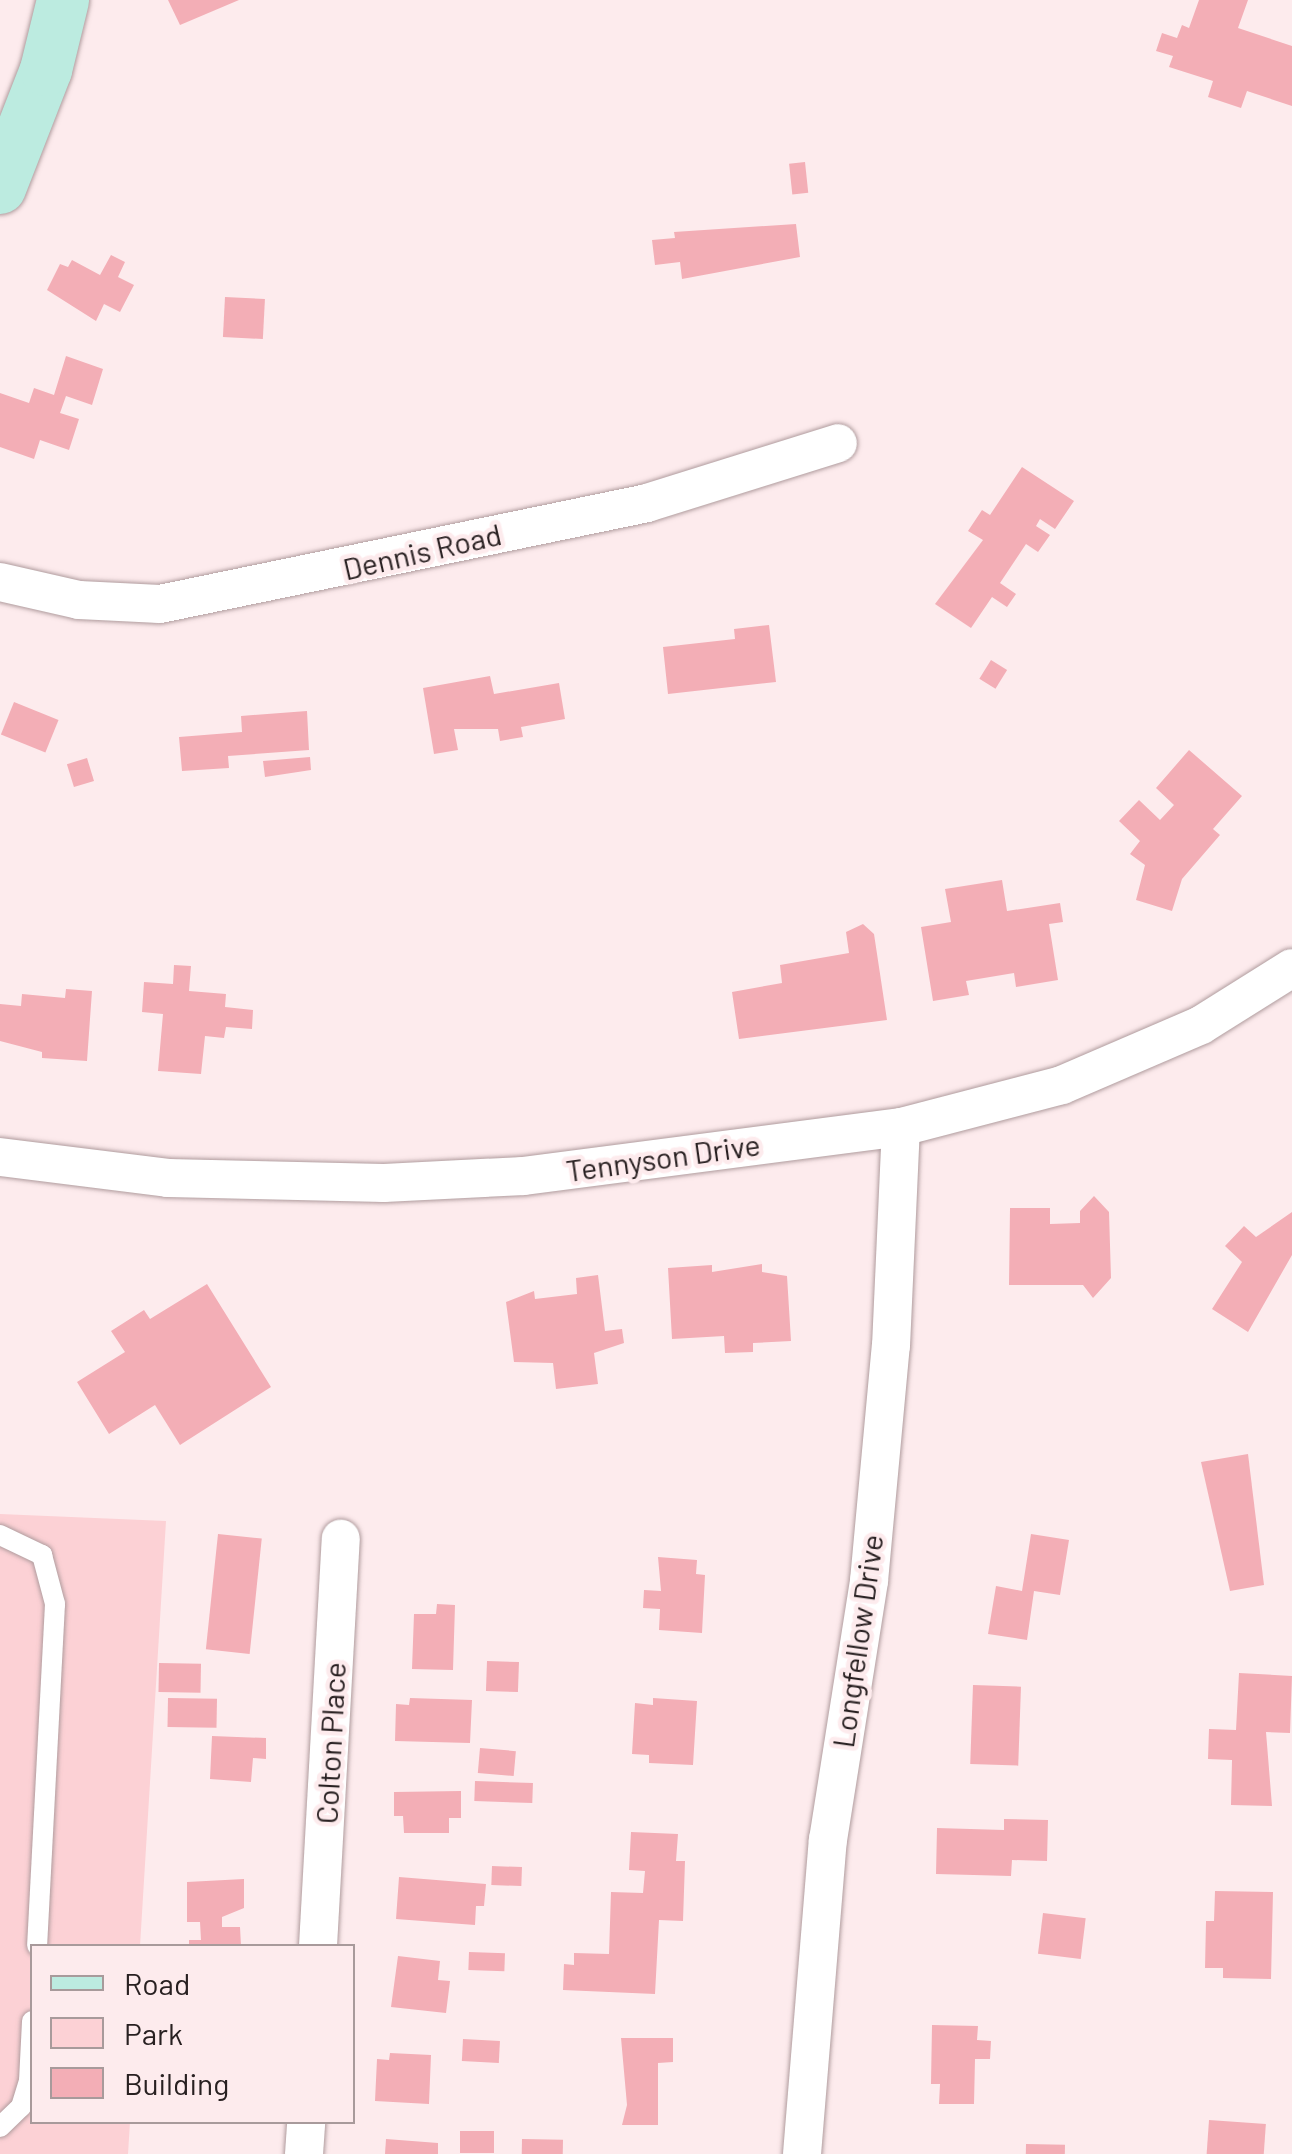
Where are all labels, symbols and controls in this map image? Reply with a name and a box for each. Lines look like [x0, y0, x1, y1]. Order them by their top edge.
street label: Dennis Road [339, 515, 505, 587]
street label: Tennyson Drive [564, 1126, 762, 1188]
street label: Longfellow Drive [824, 1532, 890, 1750]
street label: Colton Place [308, 1661, 352, 1825]
legend [30, 1944, 355, 2124]
text: Road [124, 1965, 190, 2001]
text: Park [124, 2015, 183, 2051]
text: Building [124, 2065, 229, 2101]

